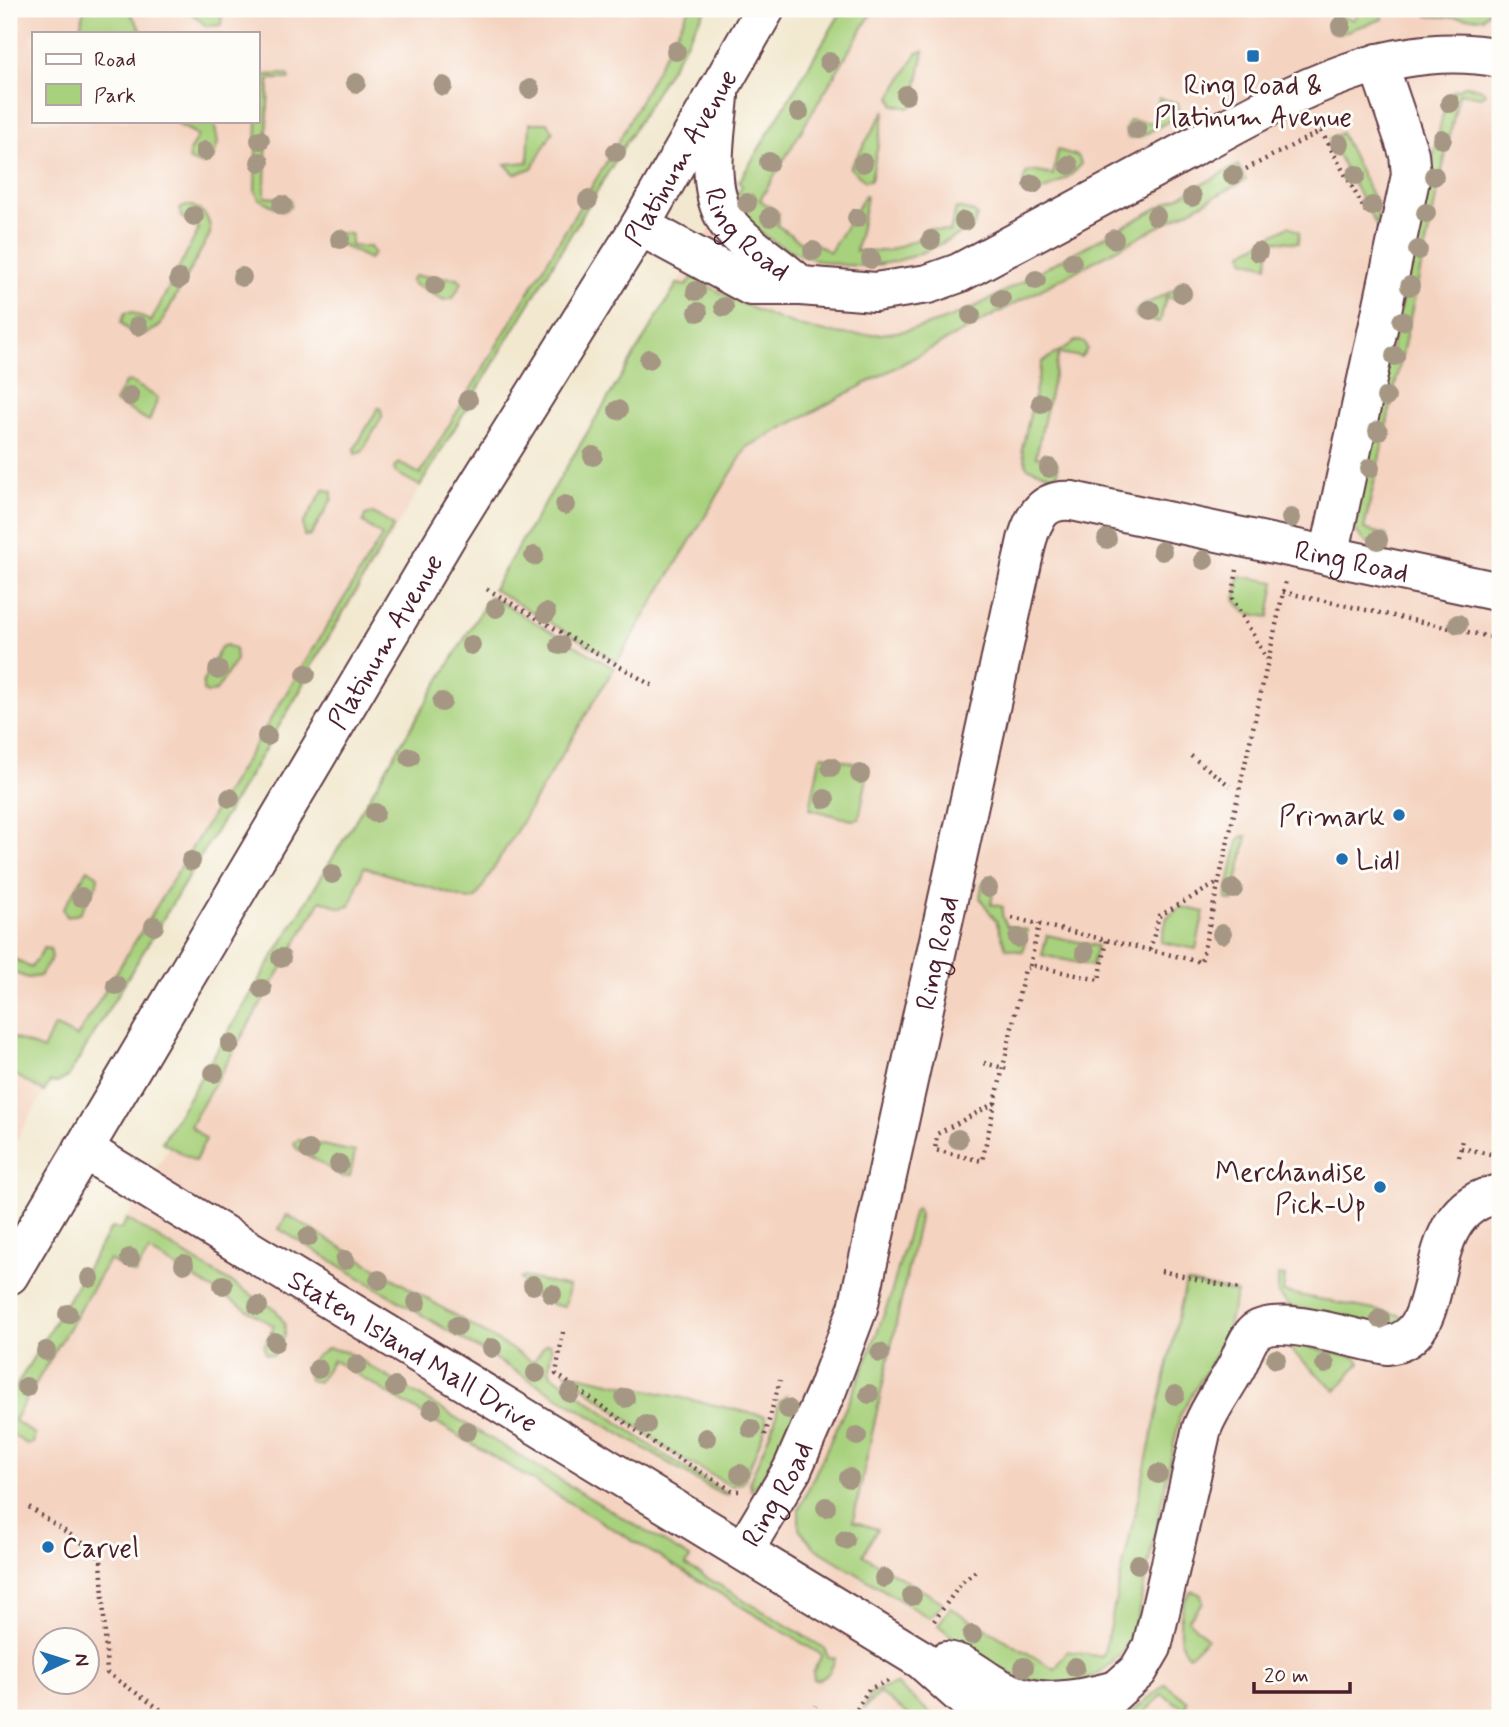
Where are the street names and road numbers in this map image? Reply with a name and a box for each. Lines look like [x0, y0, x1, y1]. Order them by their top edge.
street label: Platinum Avenue [616, 63, 748, 254]
street label: Ring Road [694, 184, 797, 290]
street label: Ring Road [1291, 533, 1412, 593]
street label: Platinum Avenue [320, 547, 453, 737]
street label: Ring Road [908, 893, 969, 1014]
street label: Staten Island Mall Drive [280, 1262, 544, 1443]
street label: Ring Road [734, 1437, 823, 1555]

